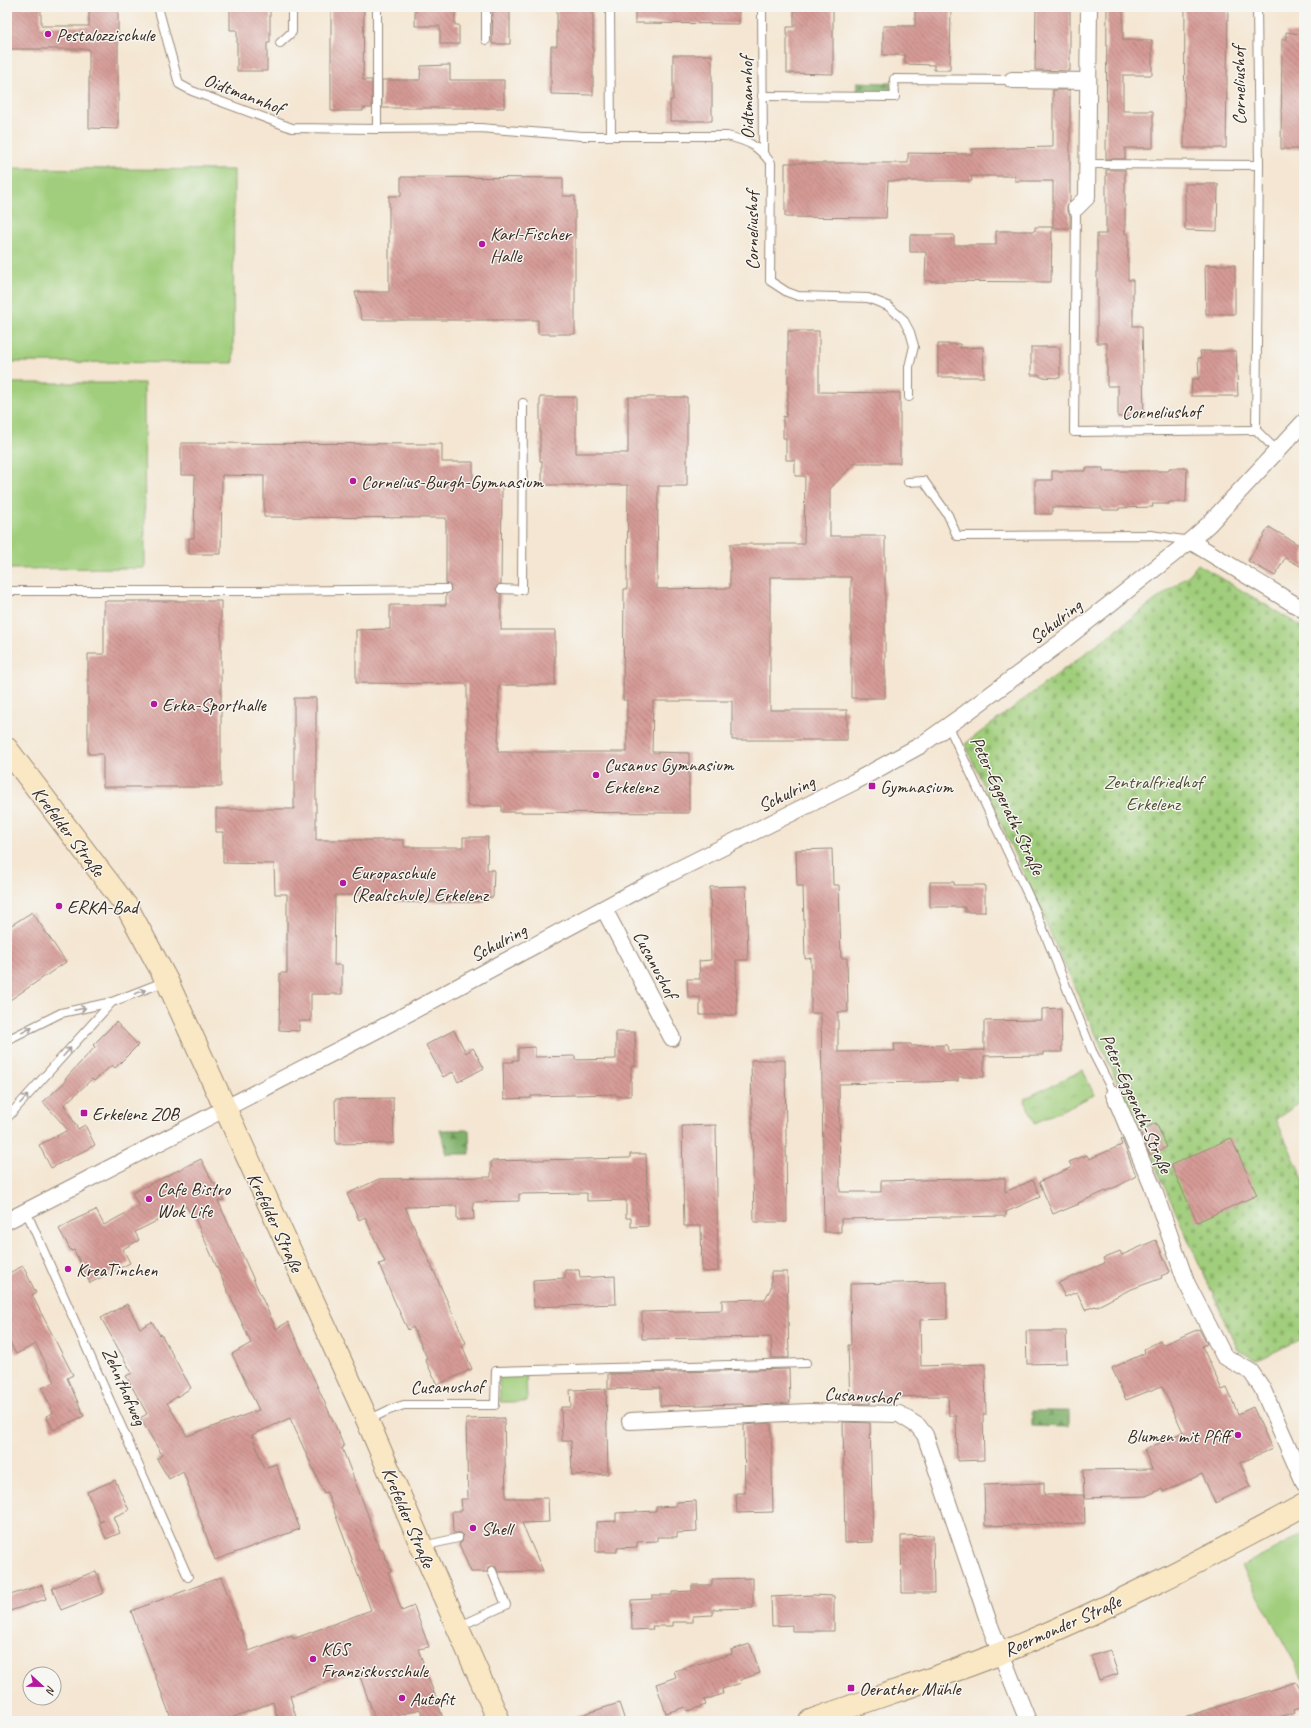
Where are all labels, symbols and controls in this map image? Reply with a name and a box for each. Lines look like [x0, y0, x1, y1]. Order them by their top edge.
place label: Pestalozzischule [56, 23, 157, 47]
marker: Pestalozzischule [43, 29, 53, 39]
street label: Corneliushof [1226, 42, 1252, 125]
street label: Oidtmannhof [734, 52, 760, 140]
street label: Oidtmannhof [200, 68, 291, 122]
street label: Corneliushof [740, 187, 764, 270]
place label: Karl-Fischer Halle [490, 222, 573, 268]
marker: Karl-Fischer Halle [477, 239, 487, 249]
street label: Corneliushof [1122, 399, 1205, 425]
place label: Cornelius-Burgh-Gymnasium [361, 470, 544, 494]
marker: Cornelius-Burgh-Gymnasium [348, 476, 358, 486]
street label: Schulring [1025, 593, 1088, 650]
place label: Erka-Sporthalle [162, 693, 267, 717]
marker: Erka-Sporthalle [149, 699, 159, 709]
street label: Peter-Eggerath-Straße [964, 732, 1050, 880]
place label: Cusanus Gymnasium Erkelenz [604, 753, 735, 799]
street label: Schulring [754, 769, 820, 818]
marker: Cusanus Gymnasium Erkelenz [591, 770, 601, 780]
park label: Zentralfriedhof Erkelenz [1104, 770, 1207, 816]
place label: Gymnasium [880, 775, 954, 799]
marker: Gymnasium [867, 781, 877, 791]
street label: Krefelder Straße [26, 782, 111, 883]
place label: Europaschule (Realschule) Erkelenz [351, 861, 490, 907]
marker: Europaschule (Realschule) Erkelenz [338, 878, 348, 888]
place label: ERKA-Bad [67, 895, 141, 919]
marker: ERKA-Bad [54, 901, 64, 911]
street label: Schulring [466, 918, 532, 968]
street label: Cusanushof [627, 927, 685, 1006]
one-way arrow [133, 987, 145, 995]
one-way arrow [73, 1004, 86, 1012]
one-way arrow [21, 1025, 33, 1033]
street label: Peter-Eggerath-Straße [1095, 1030, 1178, 1179]
one-way arrow [63, 1046, 72, 1057]
one-way arrow [19, 1094, 29, 1104]
place label: Erkelenz ZOB [92, 1102, 180, 1126]
marker: Erkelenz ZOB [79, 1108, 89, 1118]
street label: Krefelder Straße [242, 1169, 309, 1278]
place label: Cafe Bistro Wok Life [157, 1177, 231, 1223]
marker: Cafe Bistro Wok Life [144, 1194, 154, 1204]
place label: KreaTinchen [76, 1258, 158, 1282]
marker: KreaTinchen [63, 1264, 73, 1274]
street label: Zehnthofweg [96, 1344, 152, 1430]
street label: Cusanushof [410, 1374, 488, 1400]
street label: Cusanushof [824, 1381, 903, 1411]
place label: Blumen mit Pfiff [1127, 1424, 1234, 1448]
marker: Blumen mit Pfiff [1233, 1430, 1243, 1440]
street label: Krefelder Straße [376, 1464, 441, 1573]
place label: Shell [481, 1517, 516, 1541]
marker: Shell [468, 1523, 478, 1533]
street label: Roermonder Straße [1000, 1589, 1126, 1662]
place label: KGS Franziskusschule [321, 1637, 430, 1683]
marker: KGS Franziskusschule [308, 1654, 318, 1664]
north arrow [22, 1666, 62, 1706]
place label: Oerather Mühle [859, 1677, 962, 1701]
marker: Oerather Mühle [846, 1683, 856, 1693]
text: N [43, 1684, 59, 1698]
place label: Autofit [410, 1687, 456, 1711]
marker: Autofit [397, 1693, 407, 1703]

